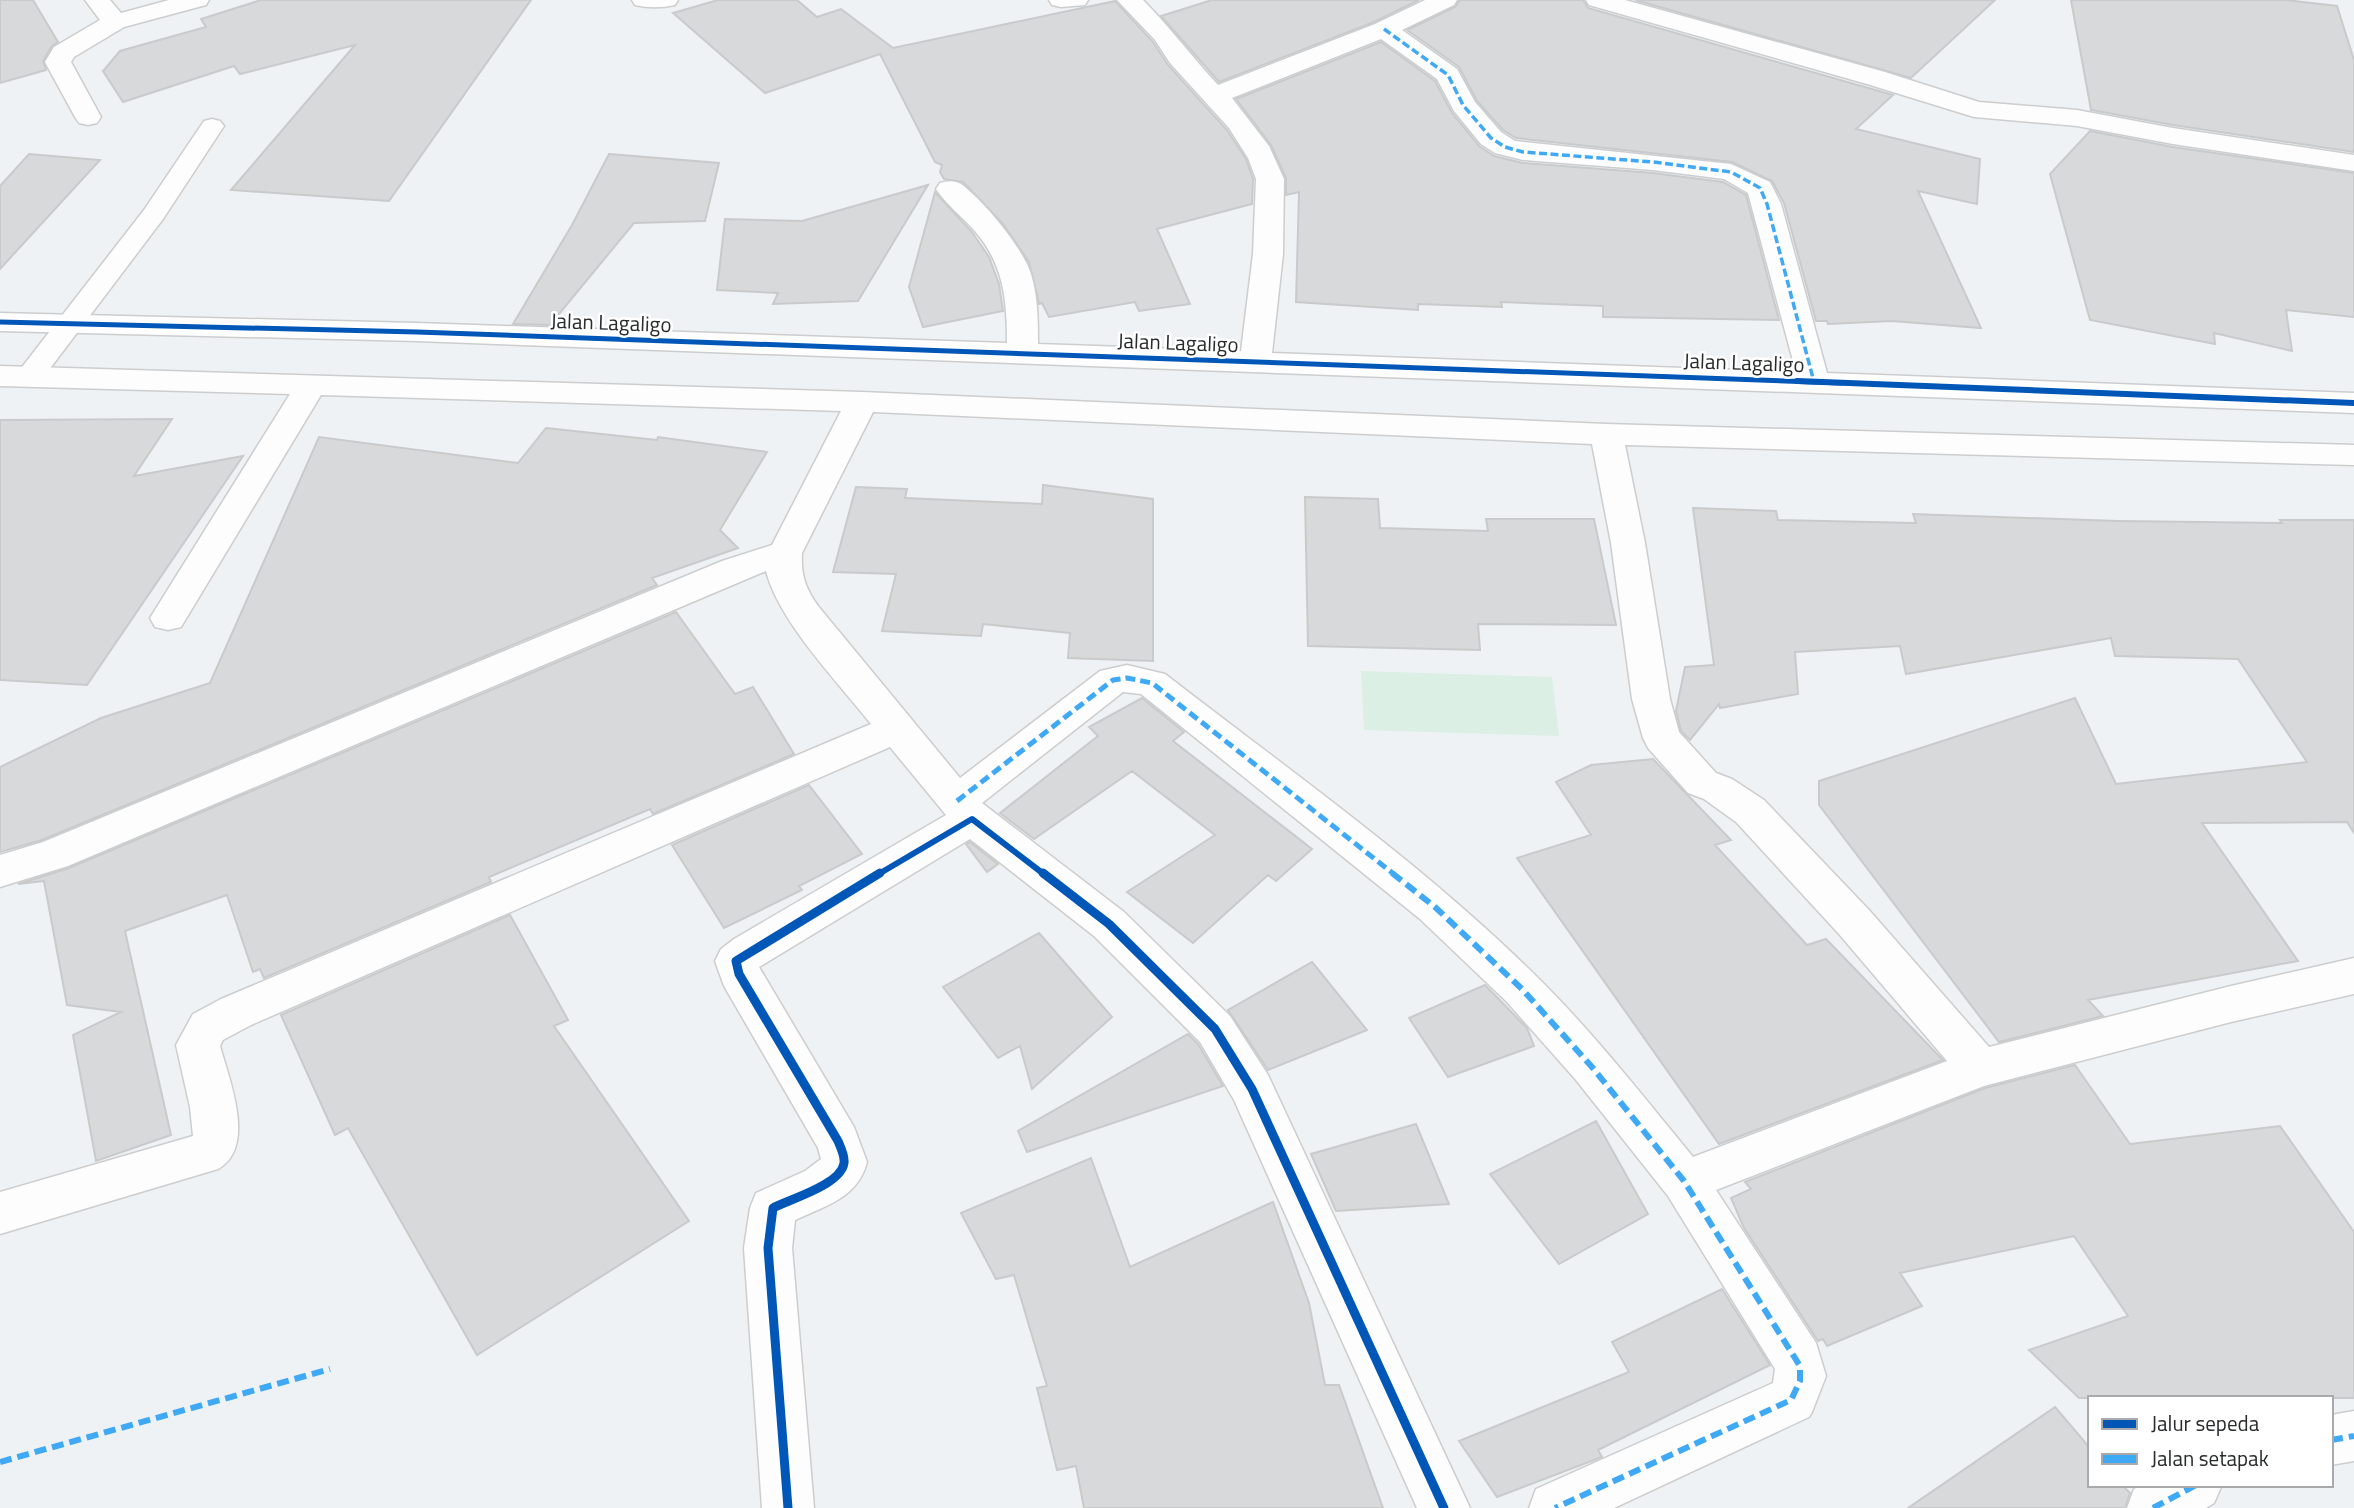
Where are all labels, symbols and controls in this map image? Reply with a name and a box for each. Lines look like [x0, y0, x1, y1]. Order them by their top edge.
street label: Jalan Lagaligo [550, 304, 672, 340]
street label: Jalan Lagaligo [1117, 324, 1239, 360]
street label: Jalan Lagaligo [1683, 344, 1805, 380]
legend [2088, 1396, 2333, 1487]
text: Jalur sepeda [2151, 1407, 2260, 1439]
text: Jalan setapak [2151, 1442, 2269, 1474]

